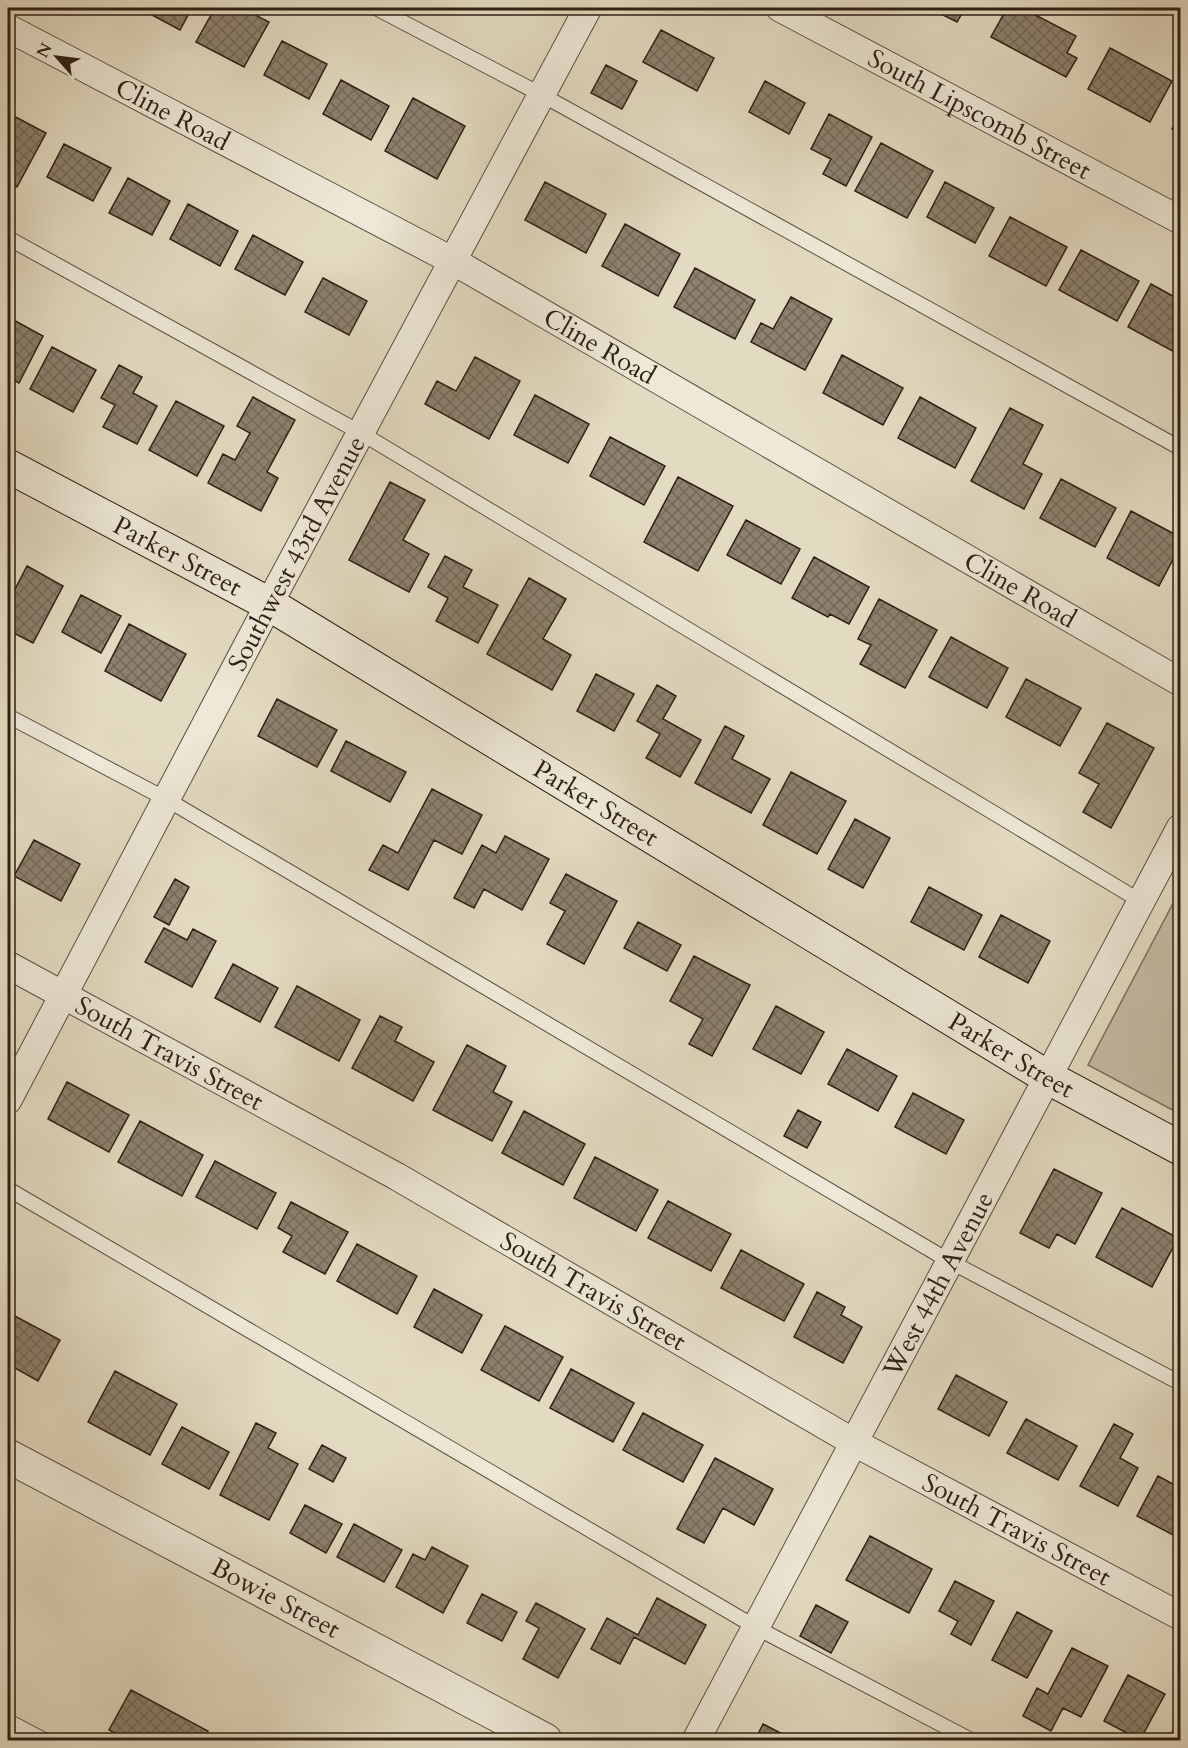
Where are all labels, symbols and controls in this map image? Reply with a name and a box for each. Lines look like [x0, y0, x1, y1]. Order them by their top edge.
north arrow [27, 27, 87, 87]
text: N [32, 39, 58, 62]
street label: South Lipscomb Street [862, 41, 1097, 188]
street label: Cline Road [109, 70, 236, 159]
street label: Cline Road [537, 300, 662, 393]
street label: Southwest 43rd Avenue [220, 430, 374, 677]
street label: Parker Street [107, 508, 248, 605]
street label: Cline Road [957, 544, 1083, 636]
street label: Parker Street [527, 752, 665, 855]
street label: South Travis Street [69, 988, 270, 1119]
street label: Parker Street [942, 1004, 1080, 1106]
street label: West 44th Avenue [874, 1186, 1002, 1384]
street label: South Travis Street [494, 1223, 692, 1359]
street label: South Travis Street [916, 1465, 1117, 1594]
street label: Bowie Street [205, 1550, 346, 1647]

